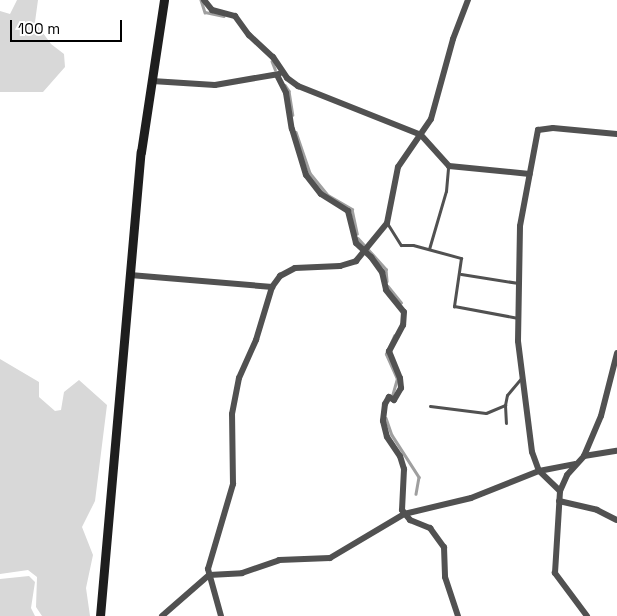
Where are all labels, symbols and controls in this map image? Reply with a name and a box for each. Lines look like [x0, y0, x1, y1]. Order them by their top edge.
scale bar [12, 10, 125, 42]
text: 100 m [18, 19, 60, 38]

